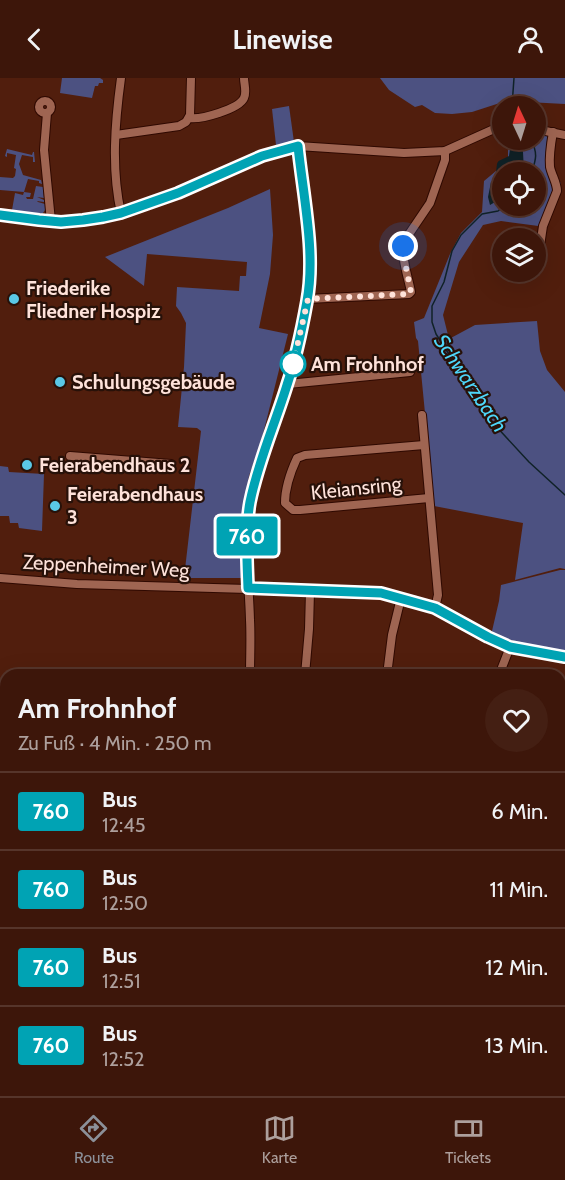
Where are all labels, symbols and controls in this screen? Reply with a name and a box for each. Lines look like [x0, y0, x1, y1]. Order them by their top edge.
icon: back [18, 23, 51, 56]
text: Linewise [232, 23, 333, 56]
icon: person [514, 23, 547, 56]
north arrow [492, 96, 546, 150]
map controls [492, 96, 546, 282]
button: locate [492, 162, 546, 216]
button: layers [492, 228, 546, 282]
your location [388, 231, 418, 261]
place label: Friederike Fliedner Hospiz [26, 276, 161, 323]
marker: Friederike Fliedner Hospiz [7, 292, 21, 306]
water label: Schwarzbach [429, 329, 513, 437]
marker: Am Frohnhof [280, 351, 306, 377]
place label: Am Frohnhof [311, 352, 424, 376]
place label: Schulungsgebäude [72, 370, 235, 394]
marker: Schulungsgebäude [53, 375, 67, 389]
place label: Feierabendhaus 2 [39, 453, 190, 477]
marker: Feierabendhaus 2 [20, 458, 34, 472]
street label: Kleiansring [309, 471, 404, 505]
place label: Feierabendhaus 3 [67, 482, 203, 529]
marker: Feierabendhaus 3 [48, 499, 62, 513]
line badge: 760 [212, 516, 282, 556]
text: 760 [229, 524, 265, 549]
street label: Zeppenheimer Weg [22, 550, 191, 582]
button: heart [485, 689, 548, 752]
text: Am Frohnhof [18, 691, 176, 725]
text: Zu Fuß · 4 Min. · 250 m [18, 731, 212, 755]
text: Bus [102, 786, 137, 813]
text: 6 Min. [491, 798, 548, 825]
text: 760 [33, 799, 69, 824]
text: 12:45 [102, 813, 146, 837]
text: Bus [102, 864, 137, 891]
text: 11 Min. [490, 876, 548, 903]
text: 760 [33, 877, 69, 902]
text: 12:50 [102, 891, 148, 915]
text: Bus [102, 942, 137, 969]
text: 12 Min. [485, 954, 548, 981]
text: 760 [33, 955, 69, 980]
text: 12:51 [102, 969, 141, 993]
text: Bus [102, 1020, 137, 1047]
text: 13 Min. [485, 1032, 548, 1059]
text: 760 [33, 1033, 69, 1058]
text: 12:52 [102, 1047, 144, 1071]
tab: Route [74, 1112, 114, 1167]
tab: Karte [262, 1112, 297, 1167]
tab: Tickets [445, 1112, 491, 1167]

